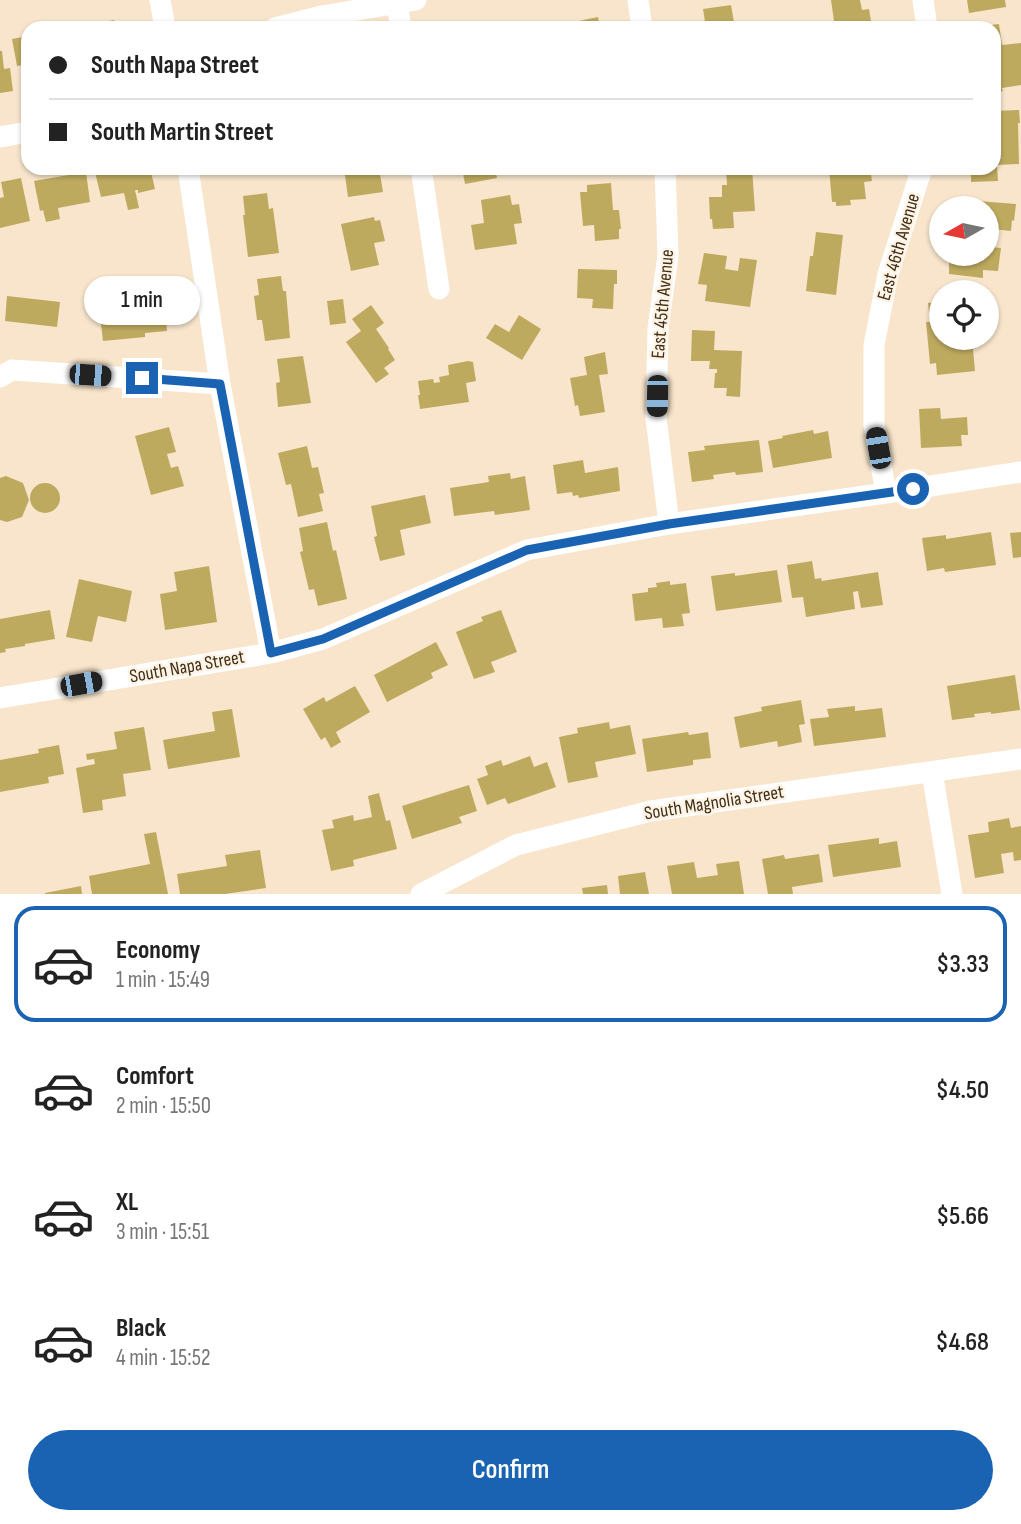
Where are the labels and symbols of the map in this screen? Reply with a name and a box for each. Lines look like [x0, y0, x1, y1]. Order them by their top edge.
street label: East 46th Avenue [873, 191, 925, 303]
north arrow [929, 196, 999, 266]
street label: East 45th Avenue [647, 248, 679, 360]
callout: 1 min [84, 276, 200, 326]
route end [126, 362, 158, 394]
car [69, 363, 112, 387]
car [647, 375, 668, 417]
car [865, 425, 892, 471]
route start [897, 473, 929, 505]
street label: South Napa Street [128, 646, 246, 688]
car [59, 670, 104, 698]
street label: South Magnolia Street [643, 781, 786, 825]

